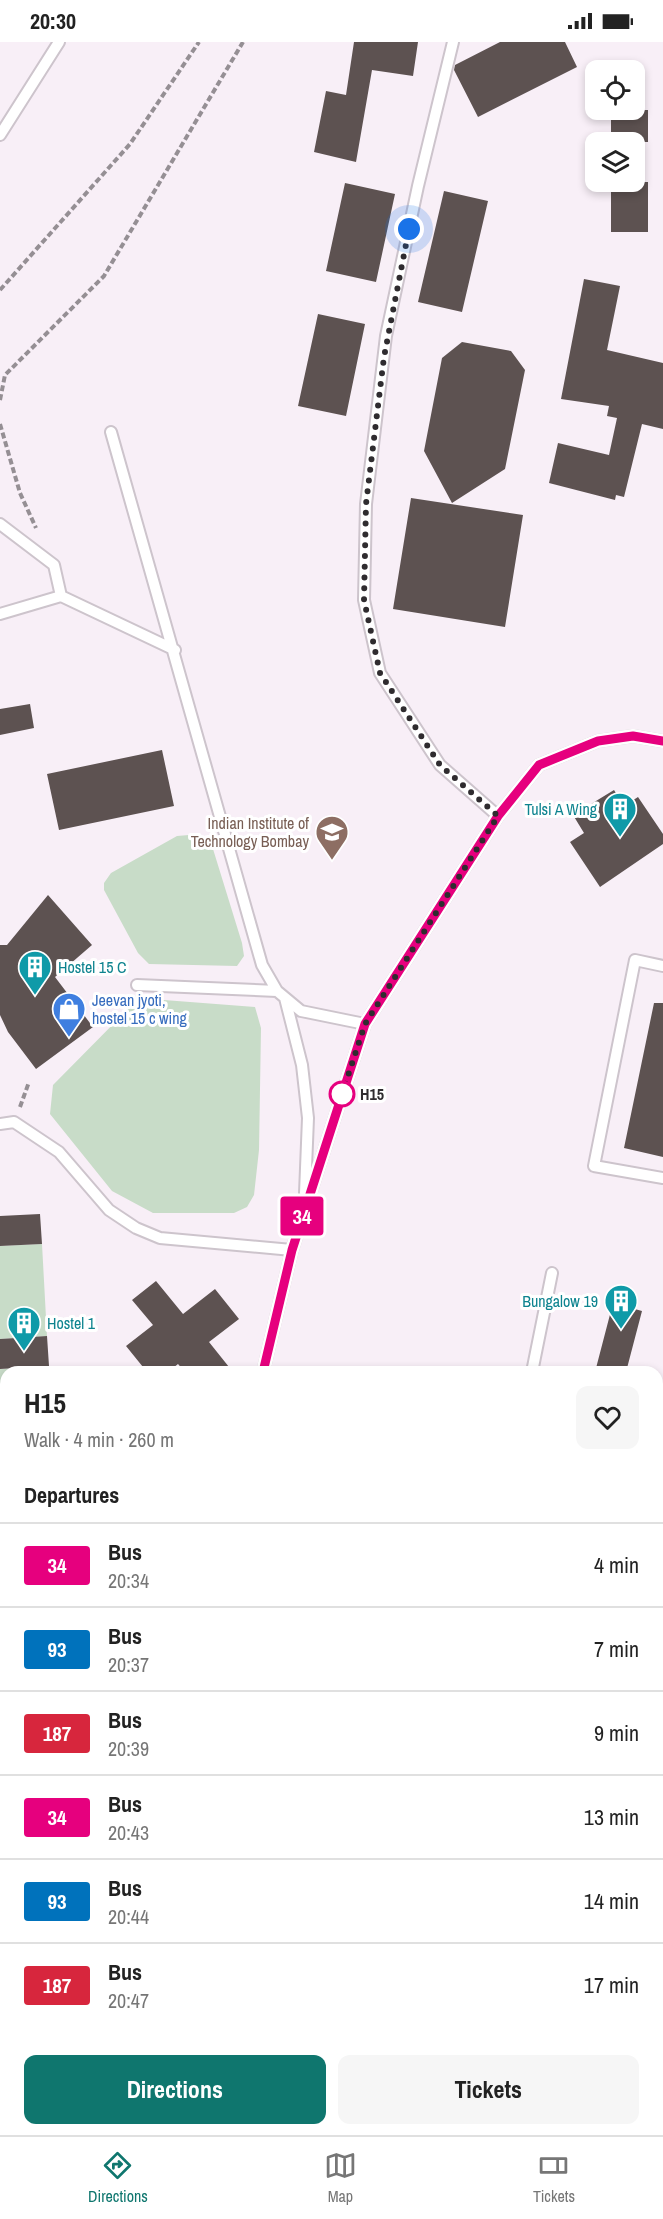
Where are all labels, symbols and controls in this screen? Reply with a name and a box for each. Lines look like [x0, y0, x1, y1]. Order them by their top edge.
text: 20:30 [30, 6, 76, 36]
map controls [585, 60, 645, 192]
button: locate [585, 60, 645, 120]
button: layers [585, 132, 645, 192]
your location [394, 214, 424, 244]
building icon: Tulsi A Wing [602, 791, 638, 838]
place label: Tulsi A Wing [524, 798, 598, 820]
place label: Indian Institute of Technology Bombay [191, 812, 309, 852]
school or university icon: Indian Institute of Technology Bombay [314, 814, 350, 861]
building icon: Hostel 15 C [17, 949, 53, 996]
place label: Hostel 15 C [58, 956, 127, 978]
place label: Jeevan jyoti, hostel 15 c wing [92, 989, 188, 1029]
shop icon: Jeevan jyoti, hostel 15 c wing [51, 991, 87, 1038]
marker: H15 [329, 1081, 355, 1107]
place label: H15 [360, 1083, 384, 1105]
line badge: 34 [275, 1196, 329, 1236]
text: 34 [292, 1202, 312, 1231]
building icon: Bungalow 19 [603, 1283, 639, 1330]
place label: Bungalow 19 [522, 1290, 598, 1312]
building icon: Hostel 1 [6, 1305, 42, 1352]
place label: Hostel 1 [47, 1312, 96, 1334]
text: H15 [24, 1384, 66, 1422]
button: heart [576, 1386, 639, 1449]
text: Walk · 4 min · 260 m [24, 1426, 174, 1453]
text: Departures [24, 1480, 119, 1510]
text: Bus [108, 1537, 142, 1567]
text: 4 min [594, 1550, 639, 1580]
text: 34 [47, 1551, 67, 1580]
text: 20:34 [108, 1567, 149, 1594]
text: Bus [108, 1621, 142, 1651]
text: 7 min [594, 1634, 639, 1664]
text: 93 [47, 1635, 67, 1664]
text: 20:37 [108, 1651, 149, 1678]
text: Bus [108, 1705, 142, 1735]
text: 9 min [594, 1718, 639, 1748]
text: 187 [43, 1719, 71, 1748]
text: 20:39 [108, 1735, 149, 1762]
text: Bus [108, 1789, 142, 1819]
text: 13 min [584, 1802, 639, 1832]
text: 34 [47, 1803, 67, 1832]
text: 20:43 [108, 1819, 149, 1846]
text: Bus [108, 1873, 142, 1903]
text: 14 min [584, 1886, 639, 1916]
text: 93 [47, 1887, 67, 1916]
text: 20:44 [108, 1903, 149, 1930]
text: Bus [108, 1957, 142, 1987]
text: 17 min [584, 1970, 639, 2000]
text: 187 [43, 1971, 71, 2000]
text: 20:47 [108, 1987, 149, 2014]
button: Directions [24, 2055, 326, 2124]
button: Tickets [338, 2055, 639, 2124]
tab: Directions [88, 2149, 148, 2207]
tab: Map [324, 2149, 357, 2207]
tab: Tickets [533, 2149, 575, 2207]

